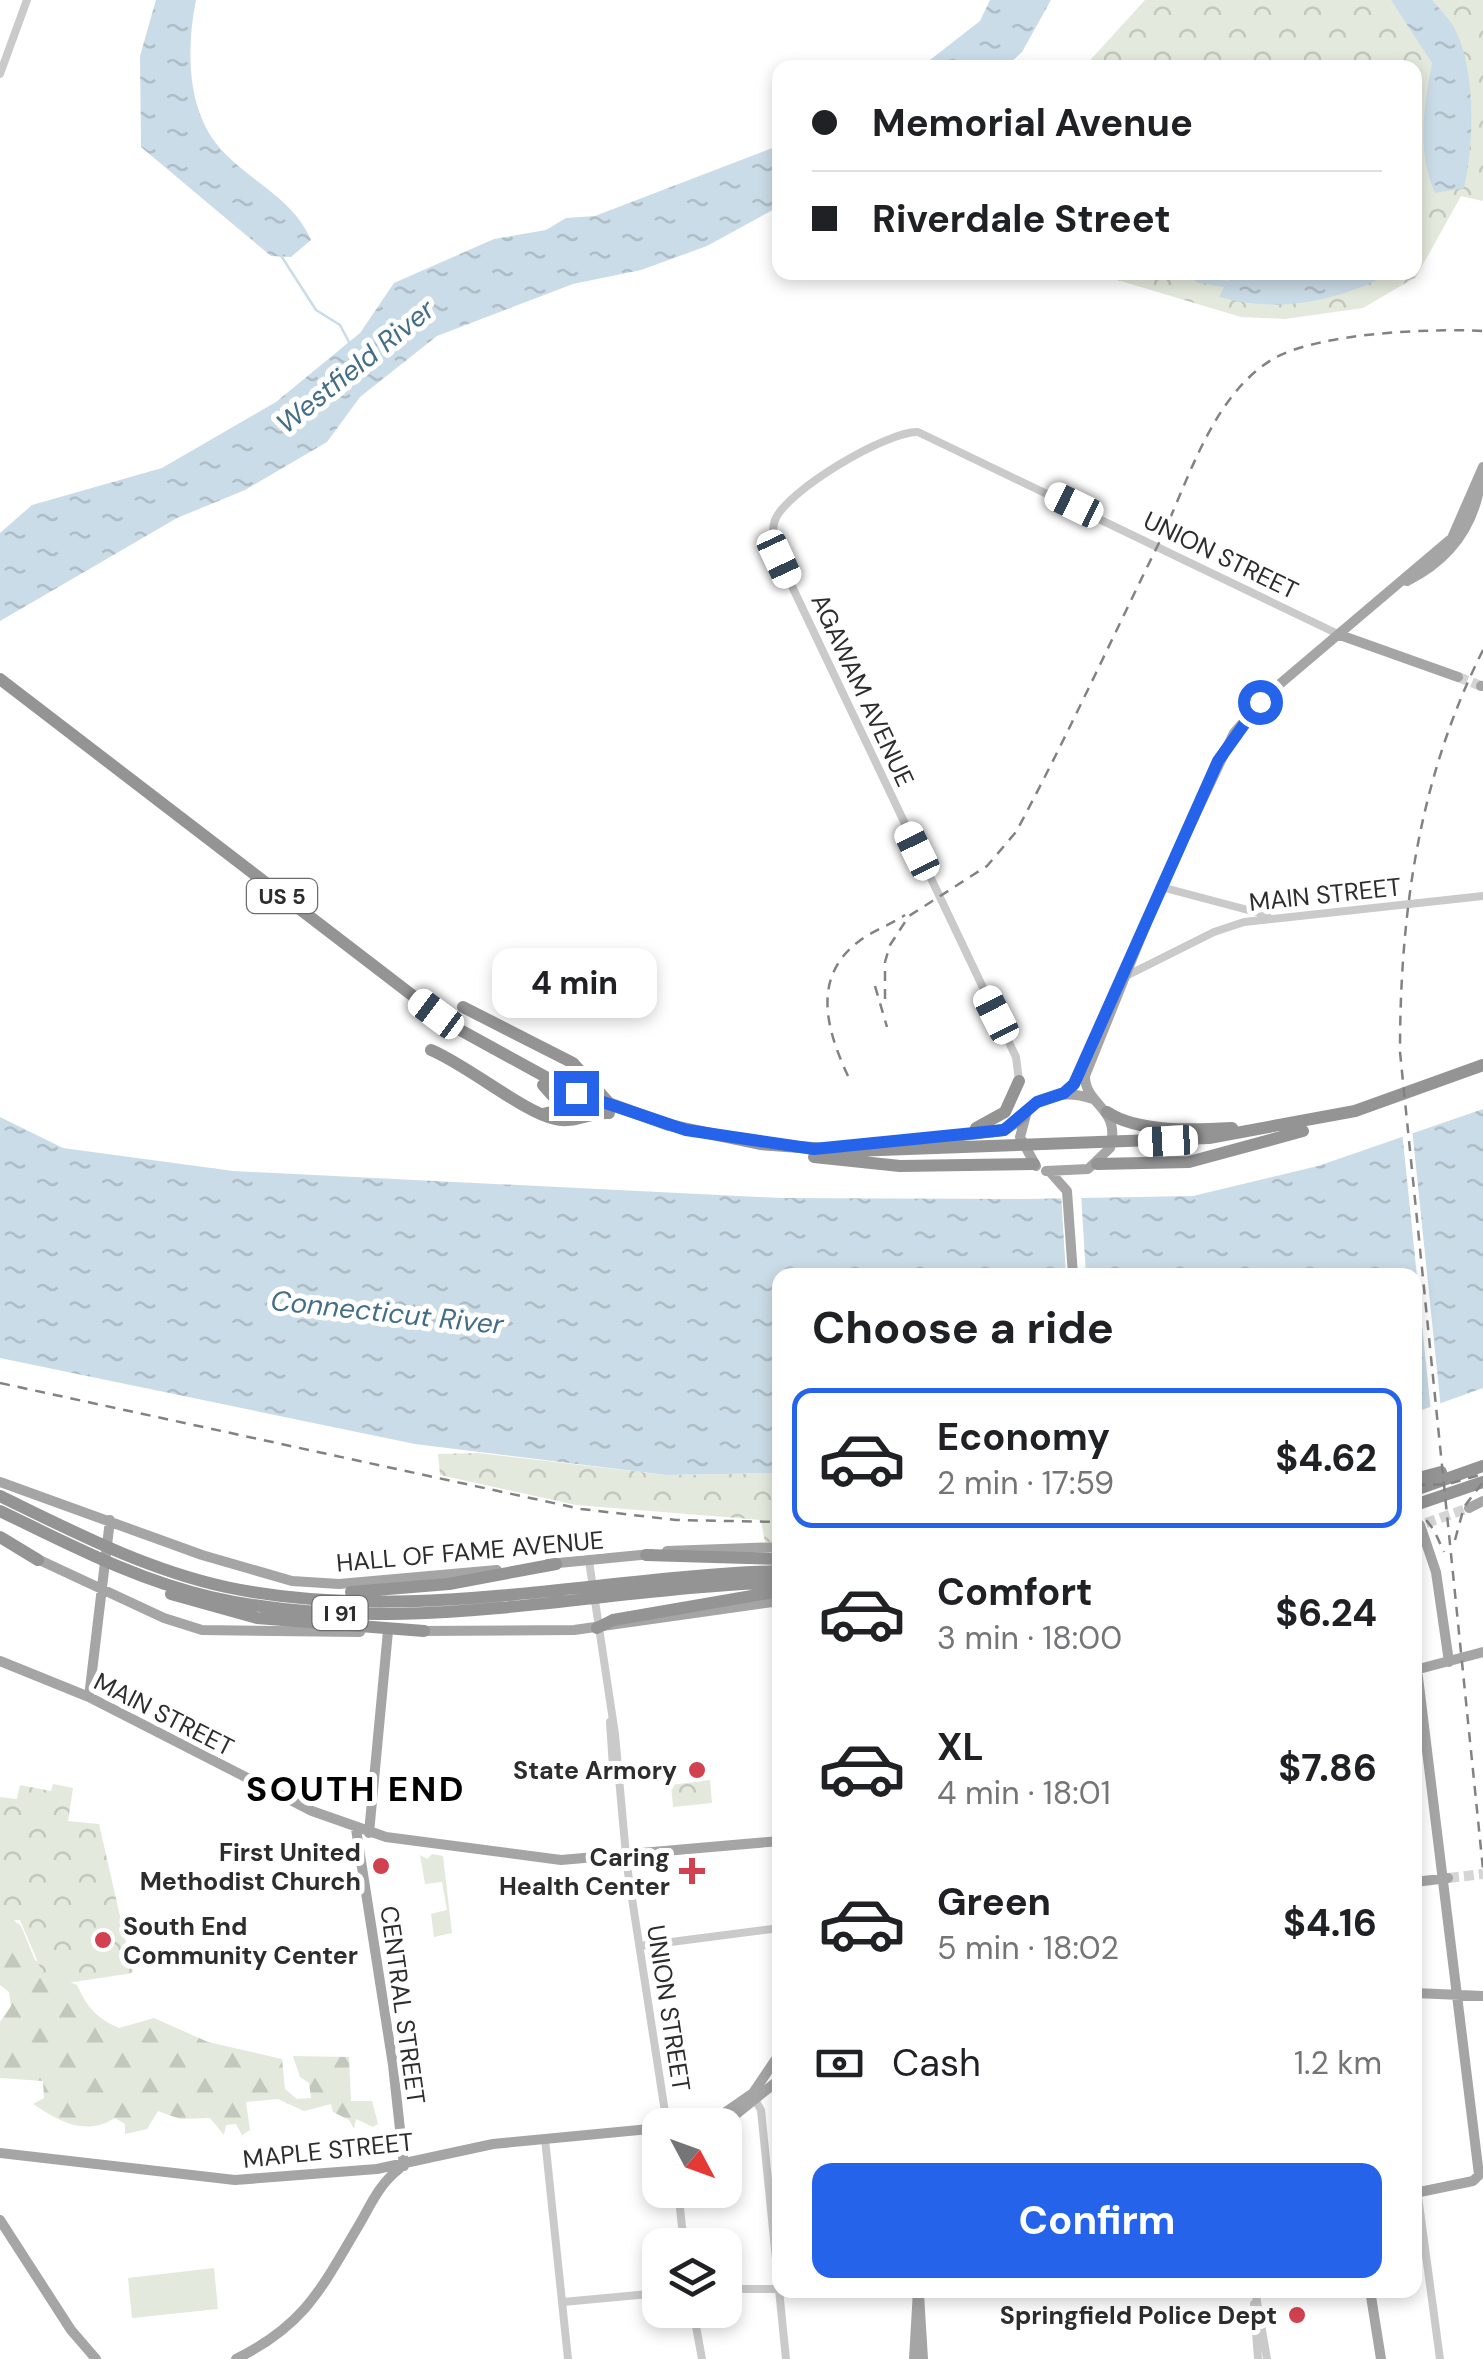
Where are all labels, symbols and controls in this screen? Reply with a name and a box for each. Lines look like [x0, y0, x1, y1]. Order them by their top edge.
text: Memorial Avenue [872, 98, 1193, 148]
text: Riverdale Street [872, 194, 1171, 244]
water label: Westfield River [268, 291, 443, 442]
car [1040, 478, 1108, 532]
street label: UNION STREET [1138, 504, 1304, 607]
car [753, 525, 805, 593]
street label: AGAWAM AVENUE [803, 589, 922, 792]
route start [1238, 680, 1283, 725]
car [890, 817, 944, 885]
street label: MAIN STREET [1247, 870, 1403, 919]
road number: US 5 [247, 879, 317, 913]
callout: 4 min [494, 948, 658, 1018]
text: 4 min [531, 962, 618, 1004]
car [969, 981, 1023, 1049]
car [403, 984, 469, 1044]
route end [554, 1071, 599, 1116]
car [1137, 1124, 1199, 1158]
water label: Connecticut River [269, 1282, 506, 1343]
text: Choose a ride [812, 1298, 1114, 1357]
text: Economy [937, 1412, 1110, 1462]
icon: car [817, 1413, 907, 1503]
text: $4.62 [1275, 1433, 1377, 1483]
text: 2 min · 17:59 [937, 1462, 1114, 1504]
street label: HALL OF FAME AVENUE [335, 1523, 605, 1580]
text: Comfort [937, 1567, 1093, 1617]
icon: car [817, 1568, 907, 1658]
text: $6.24 [1275, 1588, 1377, 1638]
road number: I 91 [312, 1596, 368, 1630]
text: 3 min · 18:00 [937, 1617, 1122, 1659]
street label: MAIN STREET [88, 1665, 239, 1764]
text: XL [937, 1722, 984, 1772]
icon: car [817, 1723, 907, 1813]
text: $7.86 [1278, 1743, 1377, 1793]
place label: State Armory [513, 1754, 677, 1787]
marker: State Armory [686, 1759, 708, 1781]
district label: SOUTH END [246, 1766, 466, 1812]
text: 4 min · 18:01 [937, 1772, 1111, 1814]
place label: First United Methodist Church [140, 1836, 361, 1898]
place label: Caring Health Center [499, 1841, 670, 1903]
marker: First United Methodist Church [370, 1855, 392, 1877]
marker: Caring Health Center [679, 1858, 705, 1884]
text: Green [937, 1877, 1051, 1927]
icon: car [817, 1878, 907, 1968]
text: $4.16 [1283, 1898, 1377, 1948]
street label: CENTRAL STREET [372, 1904, 433, 2106]
place label: South End Community Center [123, 1910, 358, 1972]
street label: UNION STREET [639, 1923, 698, 2094]
text: 5 min · 18:02 [937, 1927, 1119, 1969]
marker: South End Community Center [92, 1929, 114, 1951]
icon: cash [812, 2036, 867, 2091]
text: Cash [892, 2038, 981, 2088]
text: 1.2 km [1294, 2042, 1382, 2084]
north arrow [642, 2108, 742, 2208]
map controls [642, 2108, 742, 2328]
street label: MAPLE STREET [241, 2125, 415, 2176]
button: Confirm [812, 2163, 1382, 2278]
button: layers [642, 2228, 742, 2328]
place label: Springfield Police Dept [1000, 2299, 1277, 2332]
marker: Springfield Police Dept [1286, 2304, 1308, 2326]

